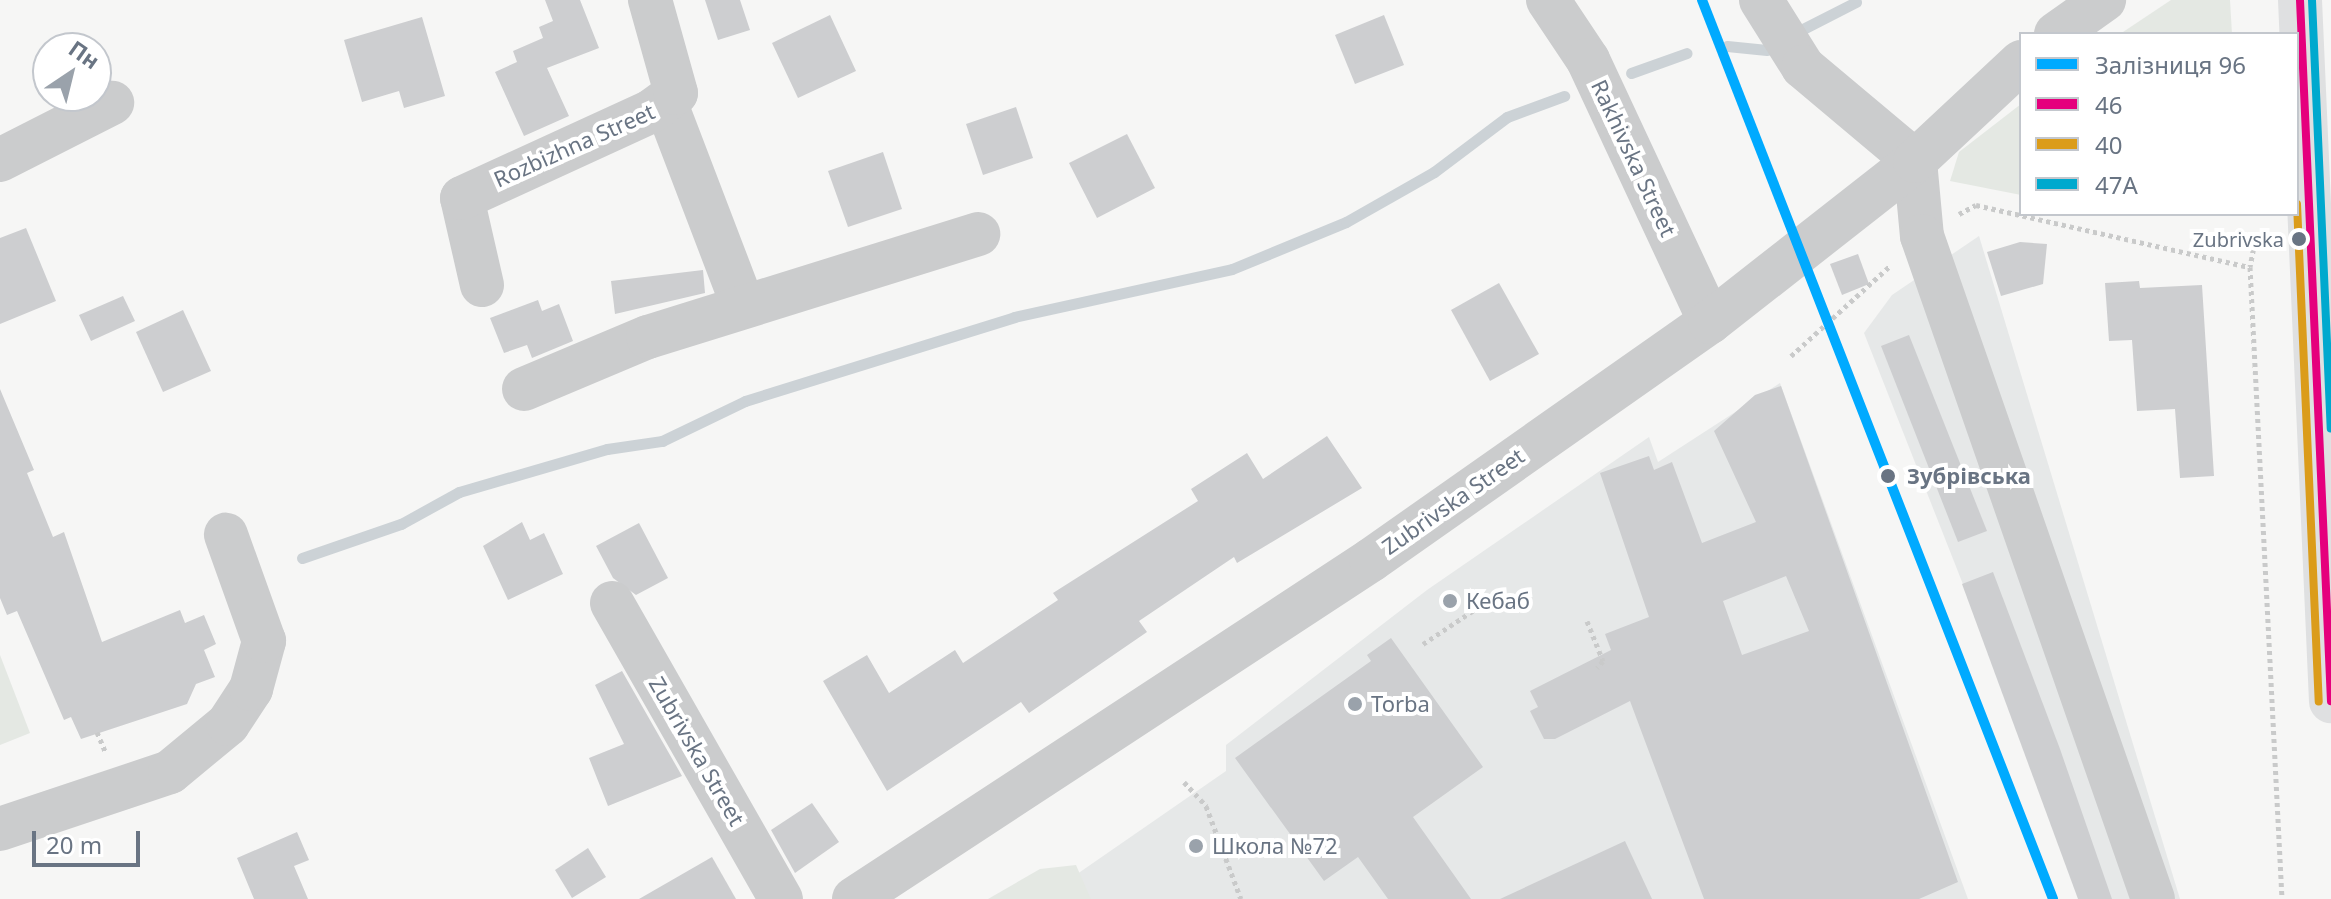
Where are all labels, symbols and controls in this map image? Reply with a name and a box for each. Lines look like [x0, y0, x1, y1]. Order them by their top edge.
north arrow [32, 32, 112, 112]
legend [2019, 32, 2299, 216]
text: Пн [63, 33, 106, 75]
text: Залізниця 96 [2095, 48, 2246, 81]
street label: Rakhivska Street [1586, 75, 1682, 241]
text: 46 [2095, 88, 2122, 121]
street label: Rozbizhna Street [489, 98, 659, 192]
text: 40 [2095, 128, 2122, 161]
text: 47А [2095, 168, 2138, 201]
place label: Zubrivska [2193, 227, 2284, 251]
marker: Zubrivska [2291, 231, 2307, 247]
street label: Zubrivska Street [1377, 442, 1529, 560]
place label: Зубрівська [1907, 463, 2031, 489]
marker: Зубрівська [1876, 464, 1900, 488]
place label: Кебаб [1466, 588, 1530, 614]
marker: Кебаб [1441, 592, 1459, 610]
street label: Zubrivska Street [644, 672, 750, 830]
place label: Torba [1371, 691, 1430, 717]
marker: Torba [1346, 695, 1364, 713]
scale bar [36, 815, 144, 865]
text: 20 m [46, 828, 102, 861]
place label: Школа №72 [1212, 833, 1338, 859]
marker: Школа №72 [1187, 837, 1205, 855]

